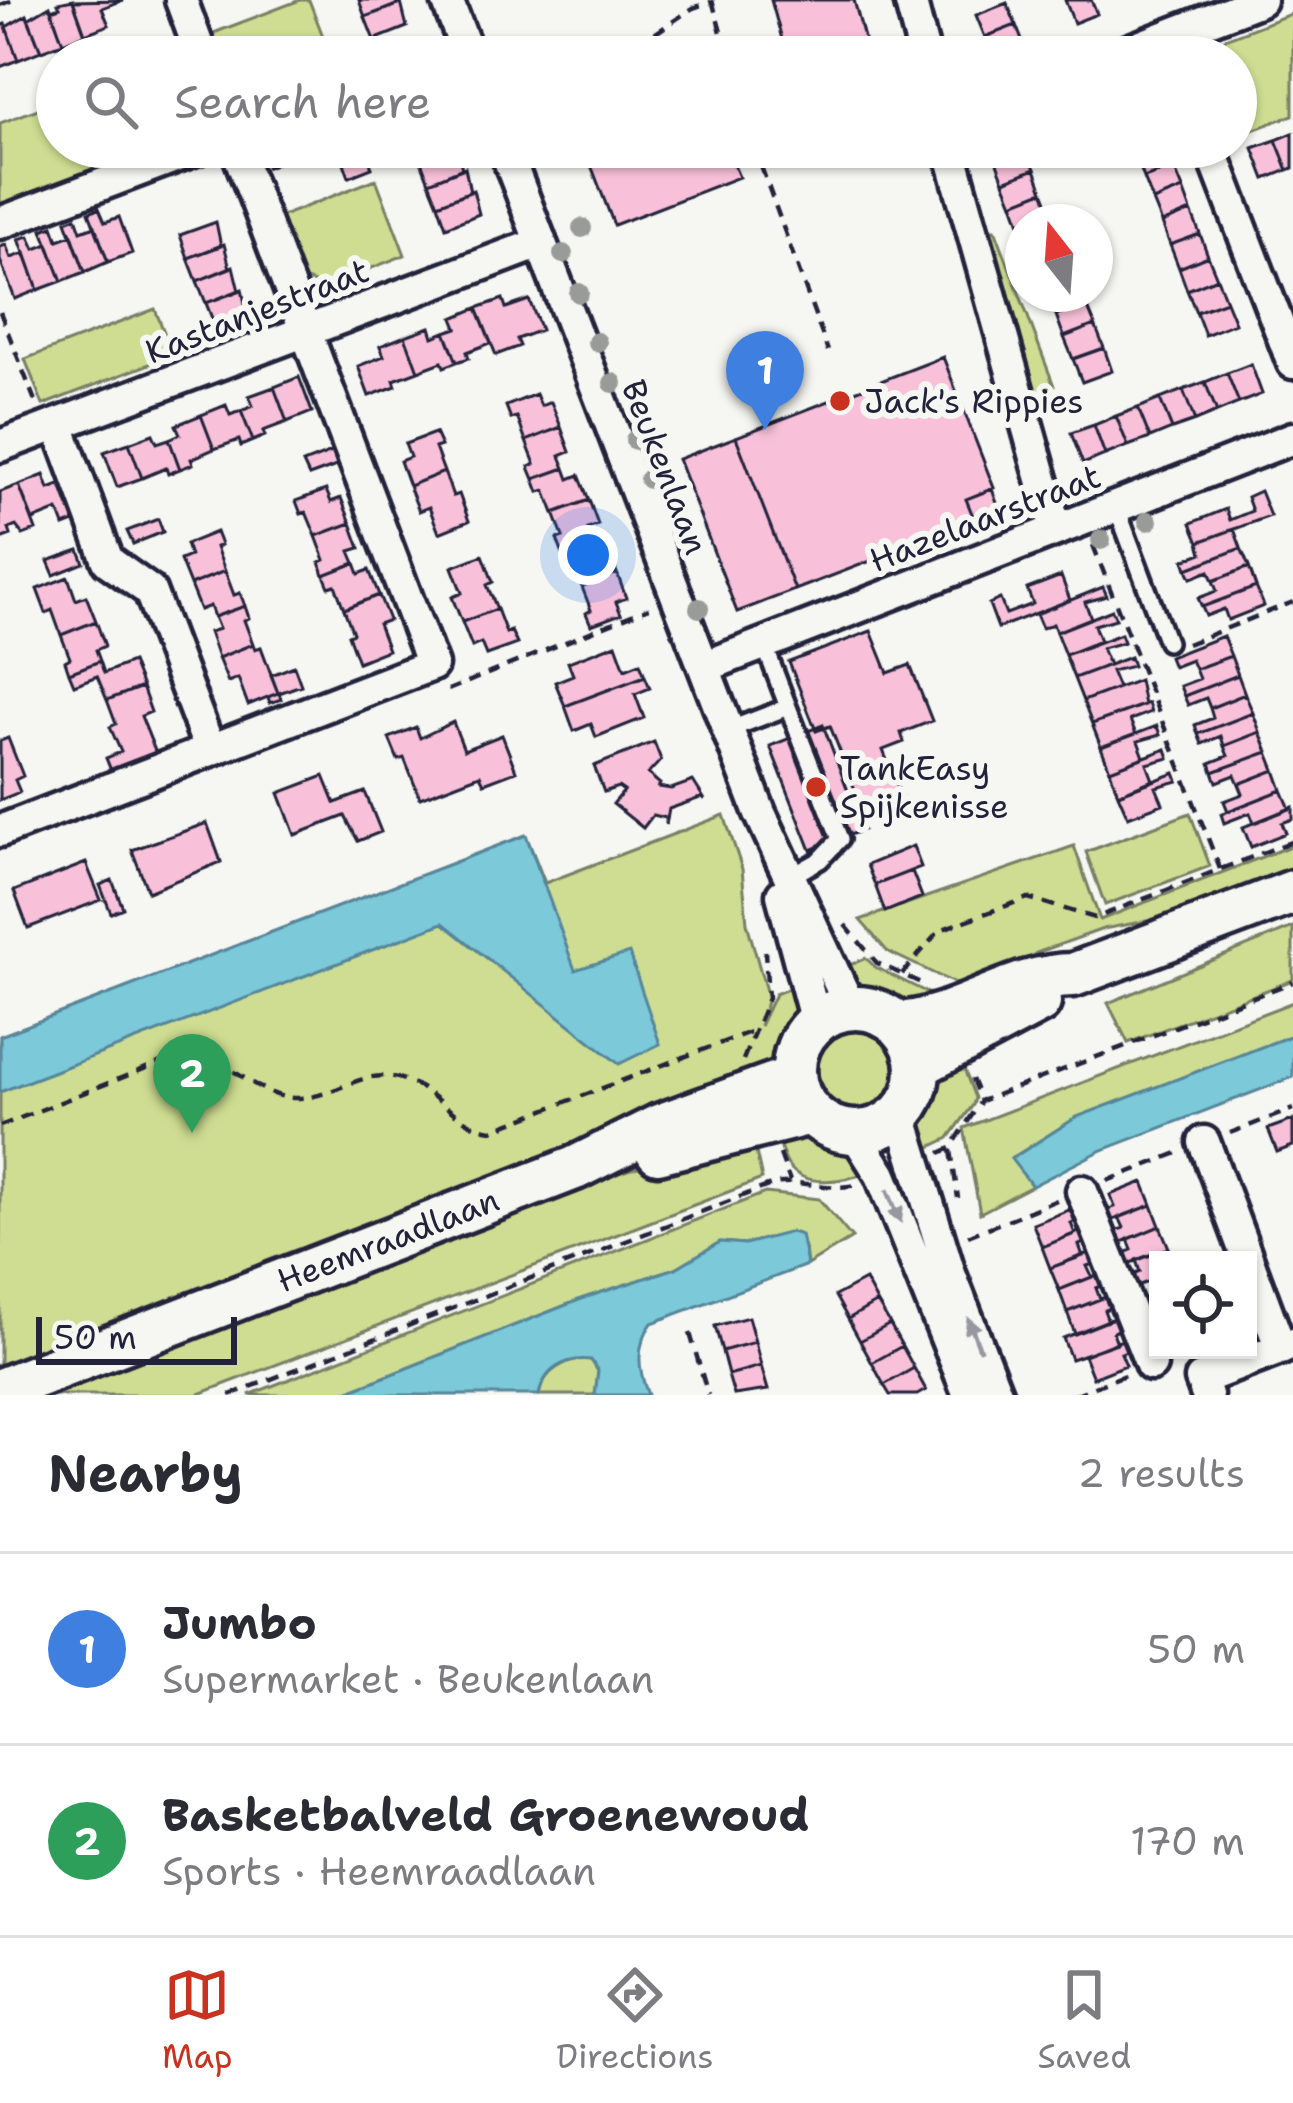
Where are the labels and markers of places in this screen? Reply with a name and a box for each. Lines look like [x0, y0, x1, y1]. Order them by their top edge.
pin: 1 [726, 331, 804, 430]
place label: Jack's Rippies [864, 379, 1084, 424]
marker: Jack's Rippies [827, 388, 853, 414]
place label: TankEasy Spijkenisse [840, 746, 1009, 829]
marker: TankEasy Spijkenisse [803, 774, 829, 800]
pin: 2 [153, 1034, 231, 1133]

